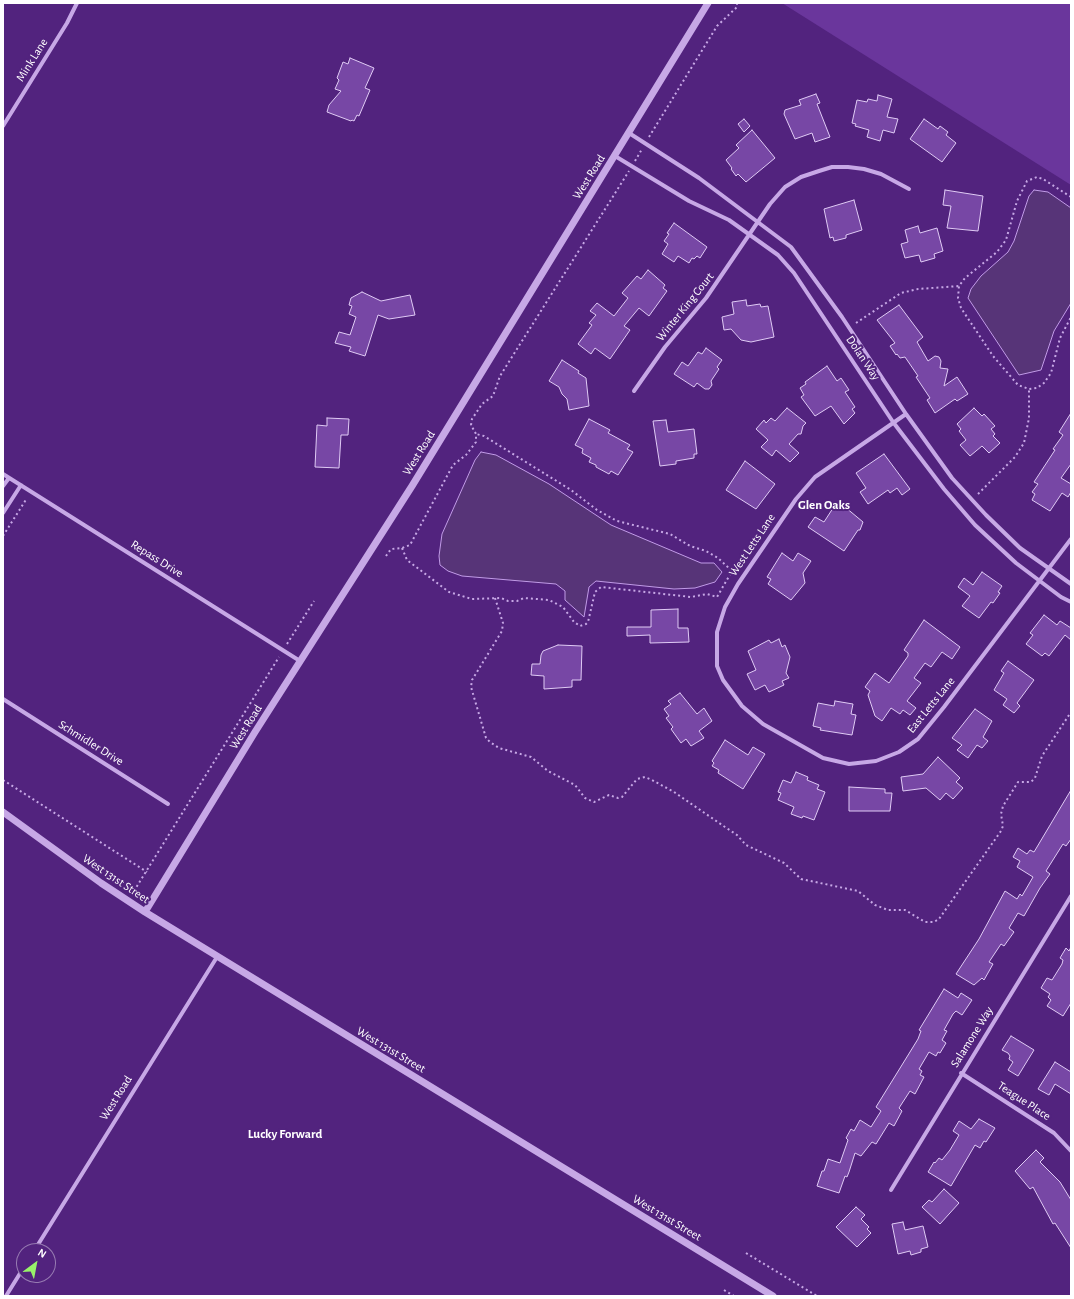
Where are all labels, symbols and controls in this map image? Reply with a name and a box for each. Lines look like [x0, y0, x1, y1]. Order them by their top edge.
street label: Mink Lane [13, 36, 51, 84]
street label: West Road [570, 152, 608, 202]
street label: Winter King Court [653, 270, 717, 344]
street label: Dolan Way [843, 333, 883, 383]
street label: West Road [400, 428, 438, 478]
district label: Glen Oaks [798, 497, 850, 513]
street label: West Letts Lane [726, 511, 778, 579]
street label: Repass Drive [128, 537, 186, 581]
street label: East Letts Lane [904, 674, 958, 736]
street label: West Road [227, 702, 265, 752]
street label: Schmidler Drive [56, 717, 126, 769]
street label: West 131st Street [80, 851, 152, 907]
street label: Salamone Way [948, 1004, 996, 1070]
street label: West 131st Street [354, 1024, 428, 1076]
street label: West Road [97, 1073, 135, 1123]
street label: Teague Place [995, 1078, 1053, 1124]
district label: Lucky Forward [248, 1126, 322, 1142]
street label: West 131st Street [630, 1192, 704, 1244]
north arrow [16, 1243, 56, 1283]
text: N [36, 1247, 48, 1260]

